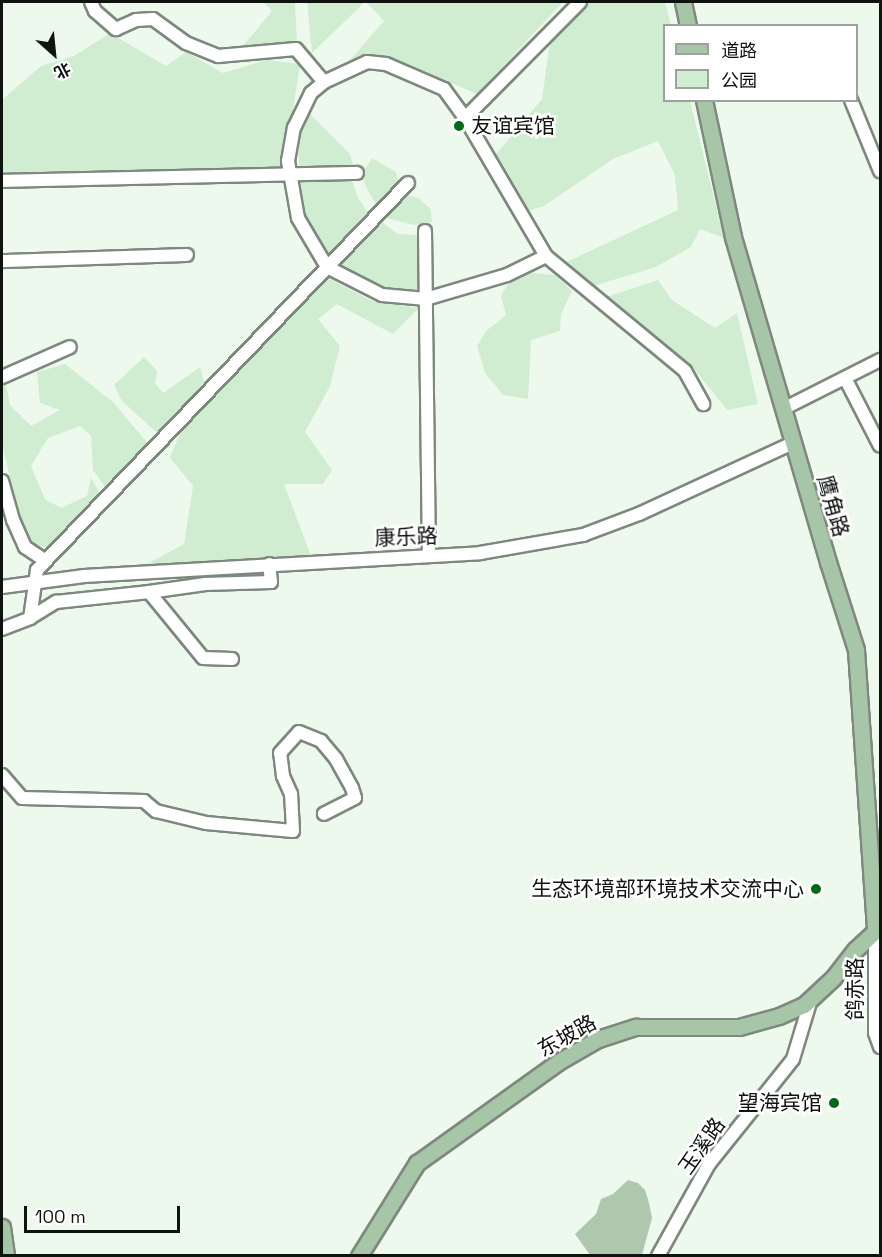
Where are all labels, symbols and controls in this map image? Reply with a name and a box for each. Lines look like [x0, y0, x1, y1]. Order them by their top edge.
north arrow [24, 24, 84, 84]
legend [663, 24, 858, 102]
text: 道路 [721, 39, 757, 62]
text: 北 [51, 57, 74, 83]
text: 公园 [721, 69, 757, 92]
place label: 友谊宾馆 [471, 113, 555, 139]
marker: 友谊宾馆 [452, 119, 466, 133]
street label: 鹰角路 [812, 472, 854, 540]
street label: 康乐路 [374, 523, 438, 551]
place label: 生态环境部环境技术交流中心 [531, 876, 804, 902]
marker: 生态环境部环境技术交流中心 [809, 882, 823, 896]
street label: 鸽赤路 [842, 958, 868, 1020]
street label: 东坡路 [533, 1010, 601, 1062]
place label: 望海宾馆 [738, 1090, 822, 1116]
marker: 望海宾馆 [827, 1096, 841, 1110]
street label: 玉溪路 [674, 1113, 730, 1179]
scale bar [27, 1194, 183, 1232]
text: 100 m [35, 1205, 86, 1228]

